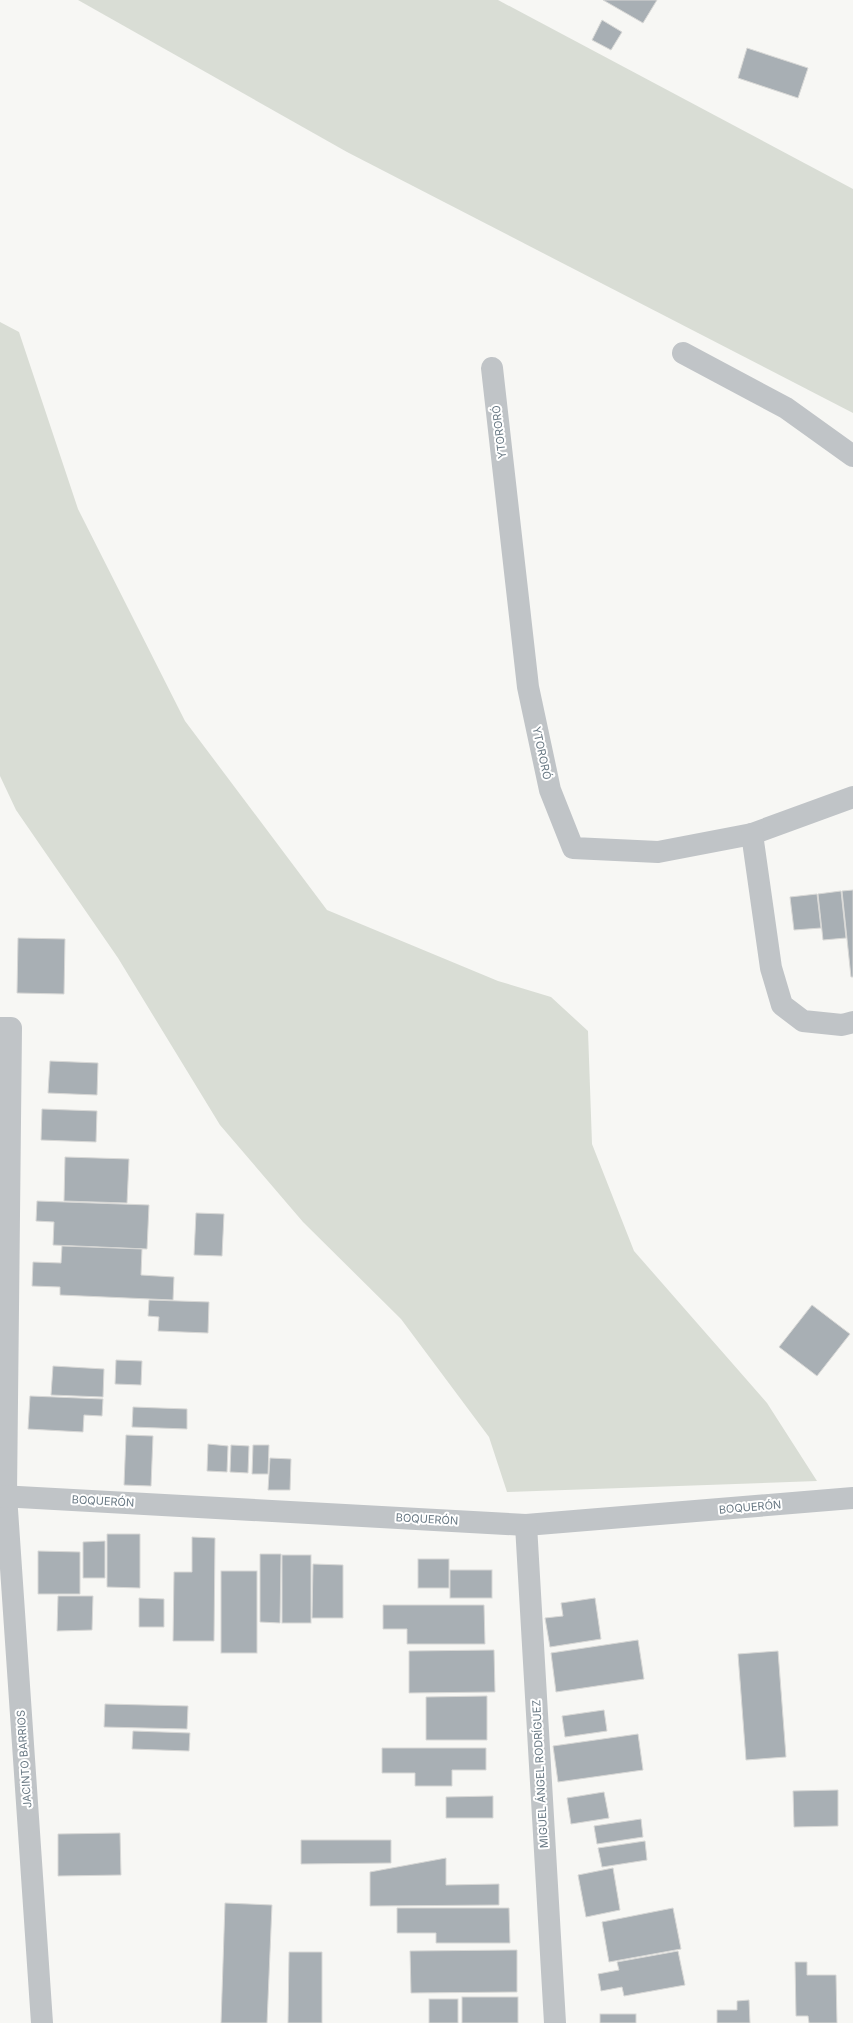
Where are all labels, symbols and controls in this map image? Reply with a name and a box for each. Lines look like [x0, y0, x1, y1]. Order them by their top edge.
street label: YTORORÓ [489, 404, 509, 460]
street label: YTORORÓ [530, 725, 554, 781]
street label: BOQUERÓN [71, 1492, 135, 1510]
street label: BOQUERÓN [718, 1497, 782, 1517]
street label: BOQUERÓN [395, 1510, 459, 1528]
street label: MIGUEL ÁNGEL RODRÍGUEZ [529, 1699, 551, 1849]
street label: JACINTO BARRIOS [14, 1710, 34, 1808]

